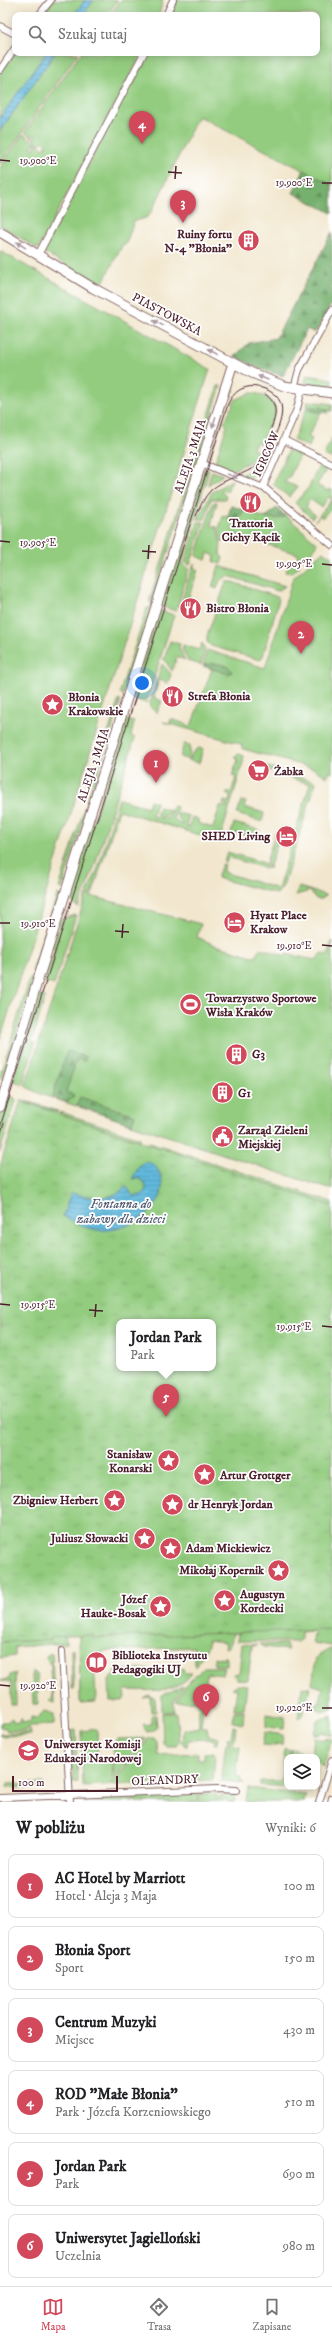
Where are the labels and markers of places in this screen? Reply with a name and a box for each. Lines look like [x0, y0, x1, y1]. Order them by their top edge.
pin: 4 [129, 111, 155, 144]
pin: 3 [170, 190, 196, 223]
place label: Ruiny fortu N-4 "Błonia" [165, 227, 232, 256]
building icon: Ruiny fortu N-4 "Błonia" [235, 228, 261, 254]
restaurant icon: Trattoria Cichy Kącik [238, 489, 264, 515]
place label: Trattoria Cichy Kącik [222, 516, 281, 545]
restaurant icon: Bistro Błonia [178, 595, 204, 621]
place label: Bistro Błonia [206, 601, 270, 616]
pin: 2 [288, 621, 314, 654]
restaurant icon: Strefa Błonia [159, 683, 185, 709]
place label: Strefa Błonia [188, 689, 251, 704]
place label: Błonia Krakowskie [68, 690, 123, 719]
place icon: Błonia Krakowskie [40, 691, 66, 717]
pin: 1 [143, 750, 169, 783]
supermarket icon: Żabka [245, 758, 271, 784]
place label: Żabka [274, 764, 304, 779]
hotel icon: SHED Living [273, 823, 299, 849]
place label: SHED Living [201, 829, 271, 844]
place label: Hyatt Place Krakow [250, 908, 307, 937]
hotel icon: Hyatt Place Krakow [222, 909, 248, 935]
place label: Towarzystwo Sportowe Wisła Kraków [205, 991, 317, 1020]
sports icon: Towarzystwo Sportowe Wisła Kraków [178, 992, 204, 1018]
building icon: G3 [223, 1041, 249, 1067]
place label: G3 [252, 1047, 265, 1062]
building icon: G1 [210, 1080, 236, 1106]
place label: G1 [238, 1086, 251, 1101]
place label: Zarząd Zieleni Miejskiej [238, 1123, 308, 1152]
public building icon: Zarząd Zieleni Miejskiej [209, 1124, 235, 1150]
pin: 5 [153, 1384, 179, 1417]
place label: Stanisław Konarski [107, 1447, 152, 1476]
place icon: Stanisław Konarski [155, 1448, 181, 1474]
place icon: Artur Grottger [191, 1462, 217, 1488]
place label: Artur Grottger [219, 1468, 291, 1483]
place icon: Zbigniew Herbert [101, 1487, 127, 1513]
place icon: dr Henryk Jordan [159, 1491, 185, 1517]
place label: Zbigniew Herbert [13, 1493, 98, 1508]
place label: dr Henryk Jordan [188, 1497, 274, 1512]
place icon: Juliusz Słowacki [131, 1525, 157, 1551]
place label: Juliusz Słowacki [49, 1531, 128, 1546]
place icon: Adam Mickiewicz [157, 1535, 183, 1561]
place label: Adam Mickiewicz [185, 1541, 271, 1556]
place icon: Mikołaj Kopernik [266, 1557, 292, 1583]
place label: Mikołaj Kopernik [179, 1563, 265, 1578]
place label: Augustyn Kordecki [239, 1587, 286, 1616]
place icon: Augustyn Kordecki [212, 1588, 238, 1614]
place label: Józef Hauke-Bosak [81, 1592, 148, 1621]
place icon: Józef Hauke-Bosak [148, 1593, 174, 1619]
place label: Biblioteka Instytutu Pedagogiki UJ [112, 1648, 207, 1677]
library icon: Biblioteka Instytutu Pedagogiki UJ [84, 1649, 110, 1675]
pin: 6 [193, 1684, 219, 1717]
place label: Uniwersytet Komisji Edukacji Narodowej [44, 1737, 141, 1766]
school or university icon: Uniwersytet Komisji Edukacji Narodowej [15, 1738, 41, 1764]

